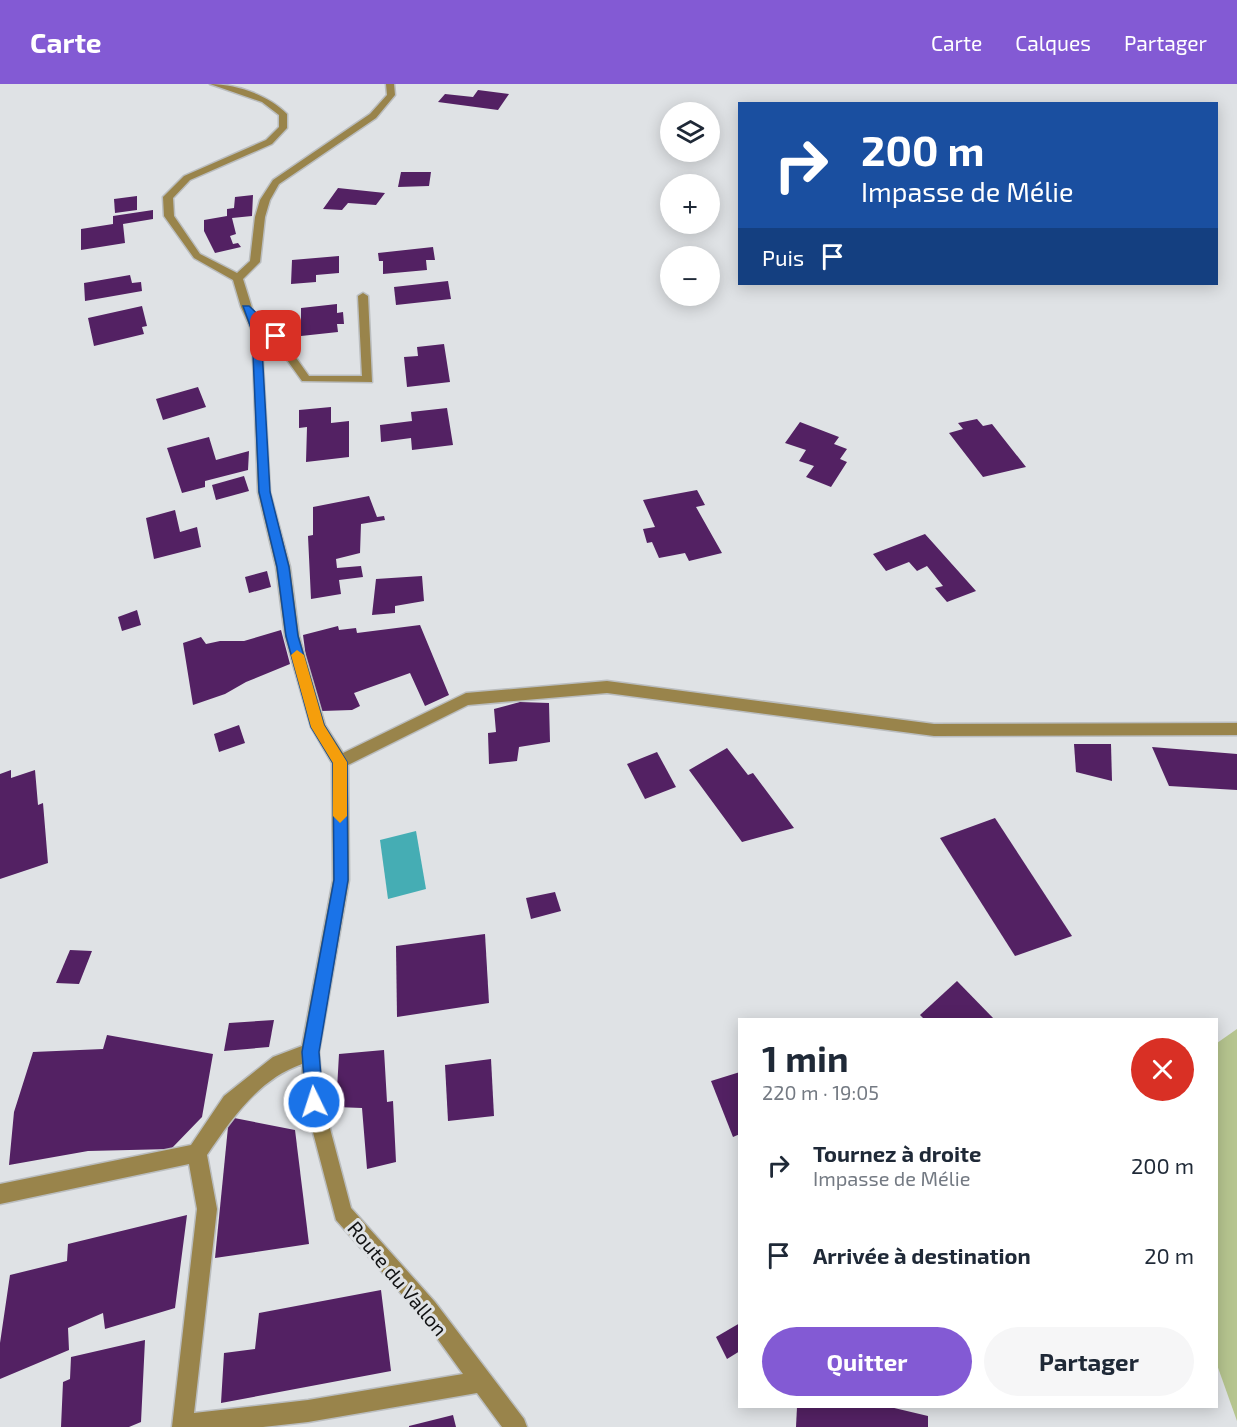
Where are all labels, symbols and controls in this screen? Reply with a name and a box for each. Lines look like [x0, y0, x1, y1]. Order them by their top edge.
text: Carte [30, 25, 102, 59]
text: Carte [931, 30, 982, 55]
text: Calques [1015, 30, 1091, 55]
text: Partager [1124, 30, 1207, 55]
map controls [660, 102, 720, 306]
button: layers [660, 102, 720, 162]
text: 200 m [861, 124, 984, 174]
icon: right [762, 126, 840, 204]
button: + [660, 174, 720, 234]
text: Impasse de Mélie [861, 175, 1074, 207]
icon: arrive [816, 240, 849, 273]
text: Puis [762, 244, 804, 270]
button: − [660, 246, 720, 306]
pin [250, 310, 301, 361]
icon: arrive [259, 319, 292, 352]
text: 1 min [762, 1036, 849, 1079]
button: close [1131, 1038, 1194, 1101]
position arrow [282, 1070, 346, 1134]
text: 220 m · 19:05 [762, 1080, 879, 1104]
text: Tournez à droite [813, 1140, 982, 1166]
icon: right [762, 1149, 795, 1182]
text: 200 m [1131, 1152, 1194, 1178]
text: Impasse de Mélie [813, 1166, 970, 1190]
street label: Route du Vallon [343, 1216, 453, 1340]
icon: arrive [762, 1239, 795, 1272]
text: Arrivée à destination [813, 1242, 1031, 1268]
text: 20 m [1144, 1242, 1194, 1268]
button: Quitter [762, 1327, 972, 1396]
button: Partager [984, 1327, 1194, 1396]

